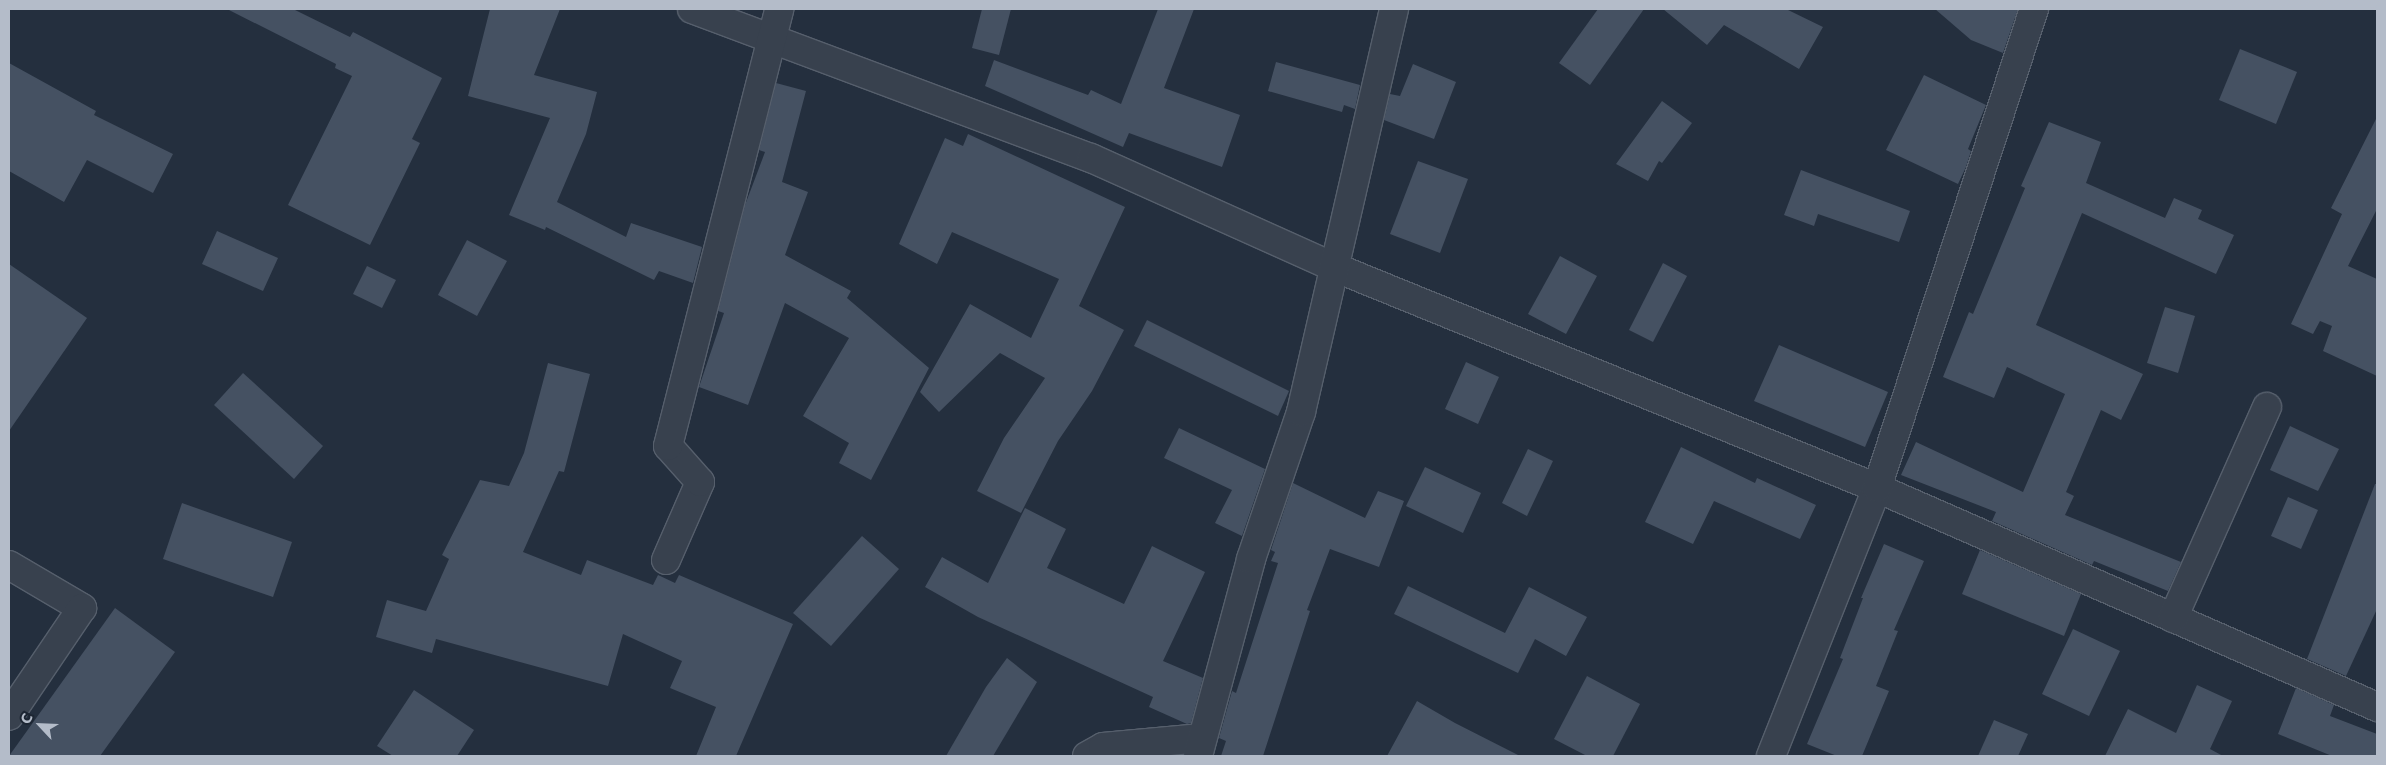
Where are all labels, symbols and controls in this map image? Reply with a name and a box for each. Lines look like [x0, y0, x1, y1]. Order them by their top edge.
north arrow [15, 700, 65, 750]
text: С [16, 711, 36, 726]

